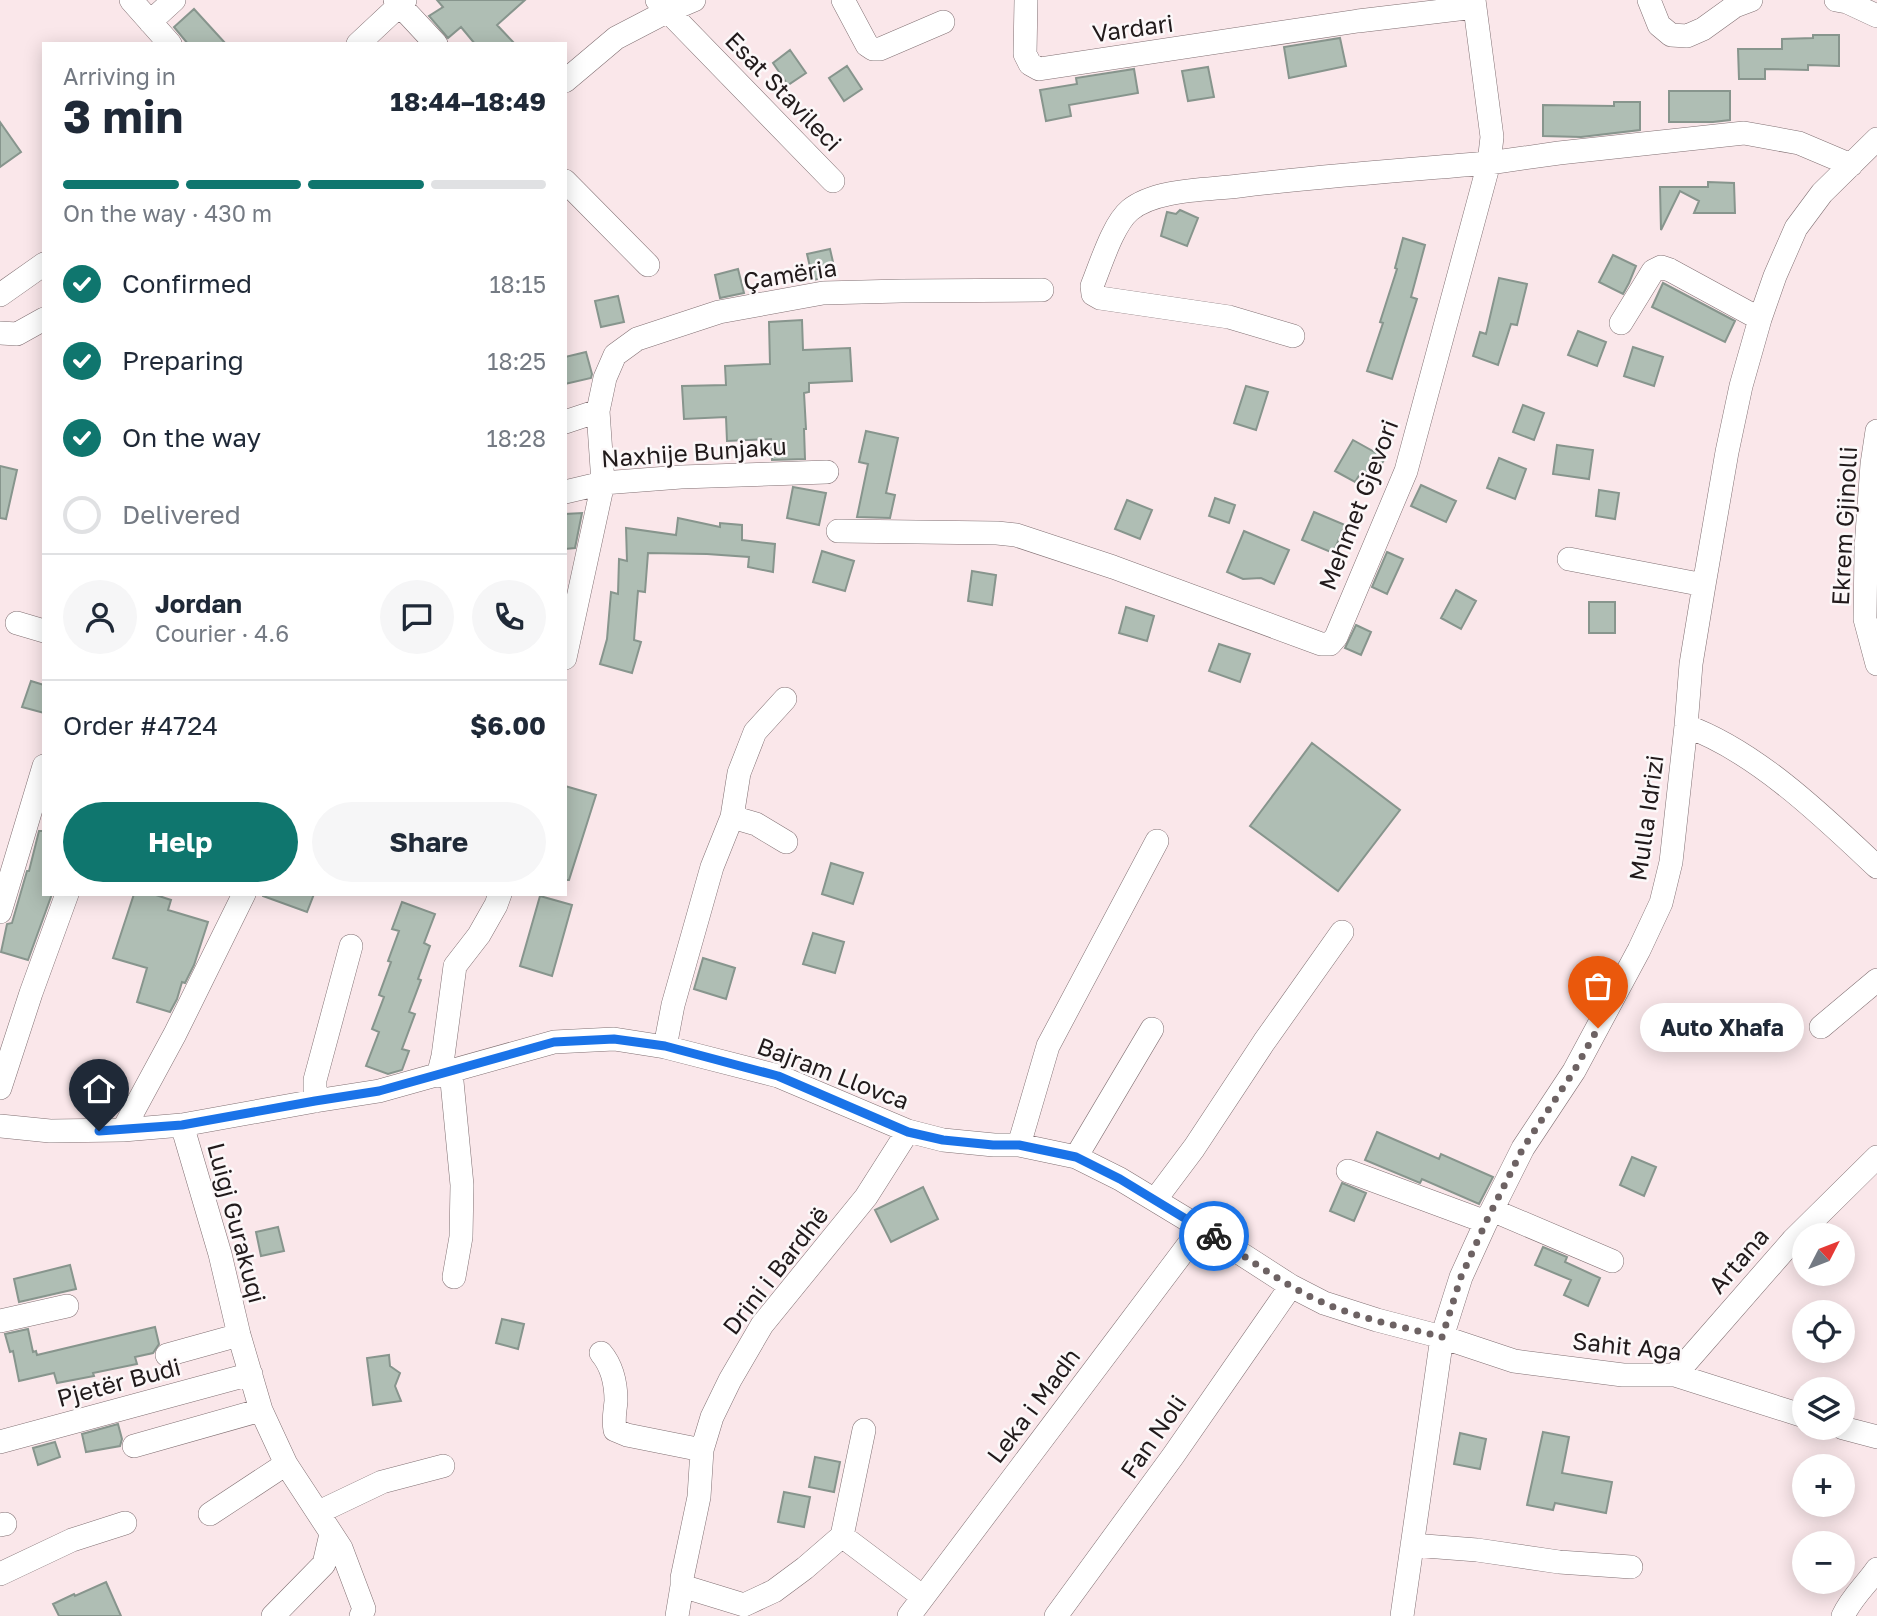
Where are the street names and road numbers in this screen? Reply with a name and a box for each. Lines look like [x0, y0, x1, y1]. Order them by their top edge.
street label: Vardari [1090, 7, 1175, 48]
street label: Esat Stavileci [720, 25, 848, 157]
street label: Çamëria [741, 252, 839, 295]
street label: Mehmet Gjevori [1312, 415, 1403, 594]
street label: Naxhije Bunjaku [600, 431, 788, 472]
street label: Ekrem Gjinolli [1825, 446, 1862, 606]
street label: Mulla Idrizi [1622, 753, 1669, 883]
street label: Bajram Llovca [753, 1030, 914, 1115]
street label: Luigj Gurakuqi [202, 1139, 273, 1306]
street label: Drini i Bardhë [716, 1200, 834, 1340]
street label: Artana [1702, 1221, 1774, 1299]
street label: Sahit Aga [1571, 1325, 1683, 1366]
street label: Leka i Madh [980, 1342, 1085, 1468]
street label: Pjetër Budi [54, 1351, 184, 1412]
street label: Fan Noli [1114, 1389, 1192, 1483]

